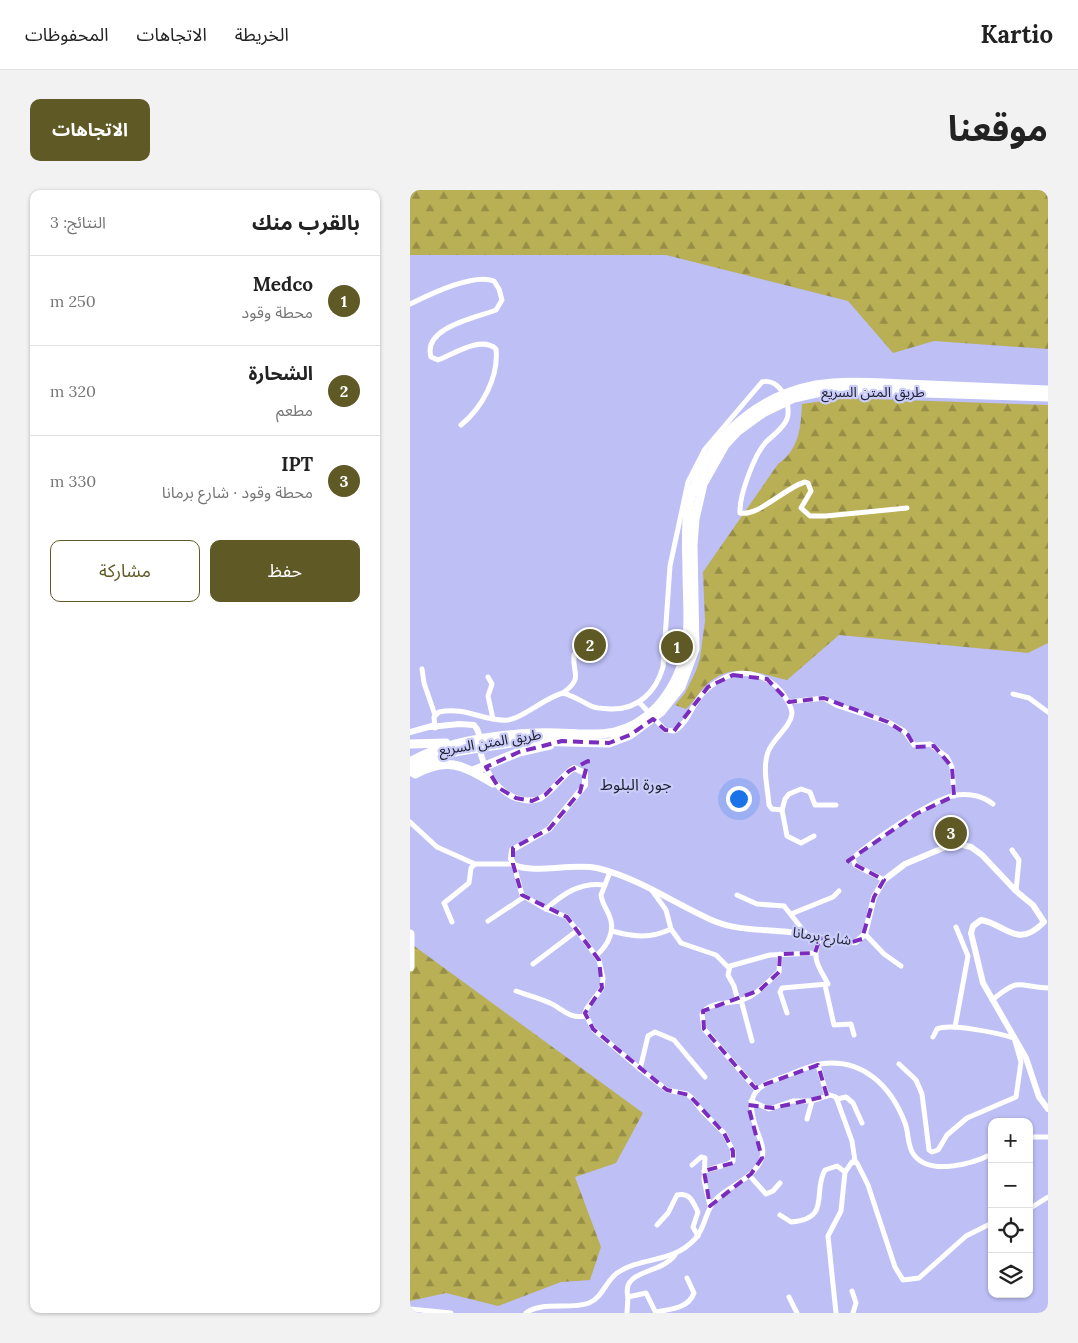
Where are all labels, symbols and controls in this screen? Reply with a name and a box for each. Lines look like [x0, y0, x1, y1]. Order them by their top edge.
text: Kartio [981, 19, 1053, 50]
text: المحفوظات [25, 23, 109, 46]
text: الاتجاهات [137, 23, 207, 46]
text: الخريطة [235, 23, 289, 46]
button: الاتجاهات [30, 99, 150, 161]
text: موقعنا [948, 106, 1048, 151]
text: بالقرب منك [252, 209, 360, 236]
text: النتائج: 3 [50, 212, 106, 232]
text: Medco [253, 272, 313, 296]
text: 250 m [50, 291, 96, 311]
text: 1 [341, 291, 347, 311]
text: محطة وقود [242, 302, 313, 322]
text: الشحارة [248, 361, 313, 385]
text: 320 m [50, 381, 96, 401]
text: 2 [340, 381, 348, 401]
street label: طريق المتن السريع [821, 383, 925, 403]
text: مطعم [276, 400, 313, 420]
text: IPT [281, 452, 313, 476]
text: 330 m [50, 471, 96, 491]
text: 3 [340, 471, 348, 491]
text: محطة وقود · شارع برمانا [162, 482, 313, 502]
button: مشاركة [50, 540, 200, 602]
button: حفظ [210, 540, 360, 602]
pin: 2 [574, 626, 606, 664]
pin: 1 [661, 628, 693, 666]
street label: طريق المتن السريع [437, 725, 543, 761]
district label: جورة البلوط [600, 774, 672, 794]
your location [726, 786, 752, 812]
pin: 3 [935, 814, 967, 852]
street label: شارع برمانا [791, 923, 852, 951]
map controls [988, 1118, 1033, 1298]
button: + [988, 1118, 1033, 1163]
button: − [988, 1163, 1033, 1208]
button: locate [988, 1208, 1033, 1253]
button: layers [988, 1253, 1033, 1298]

